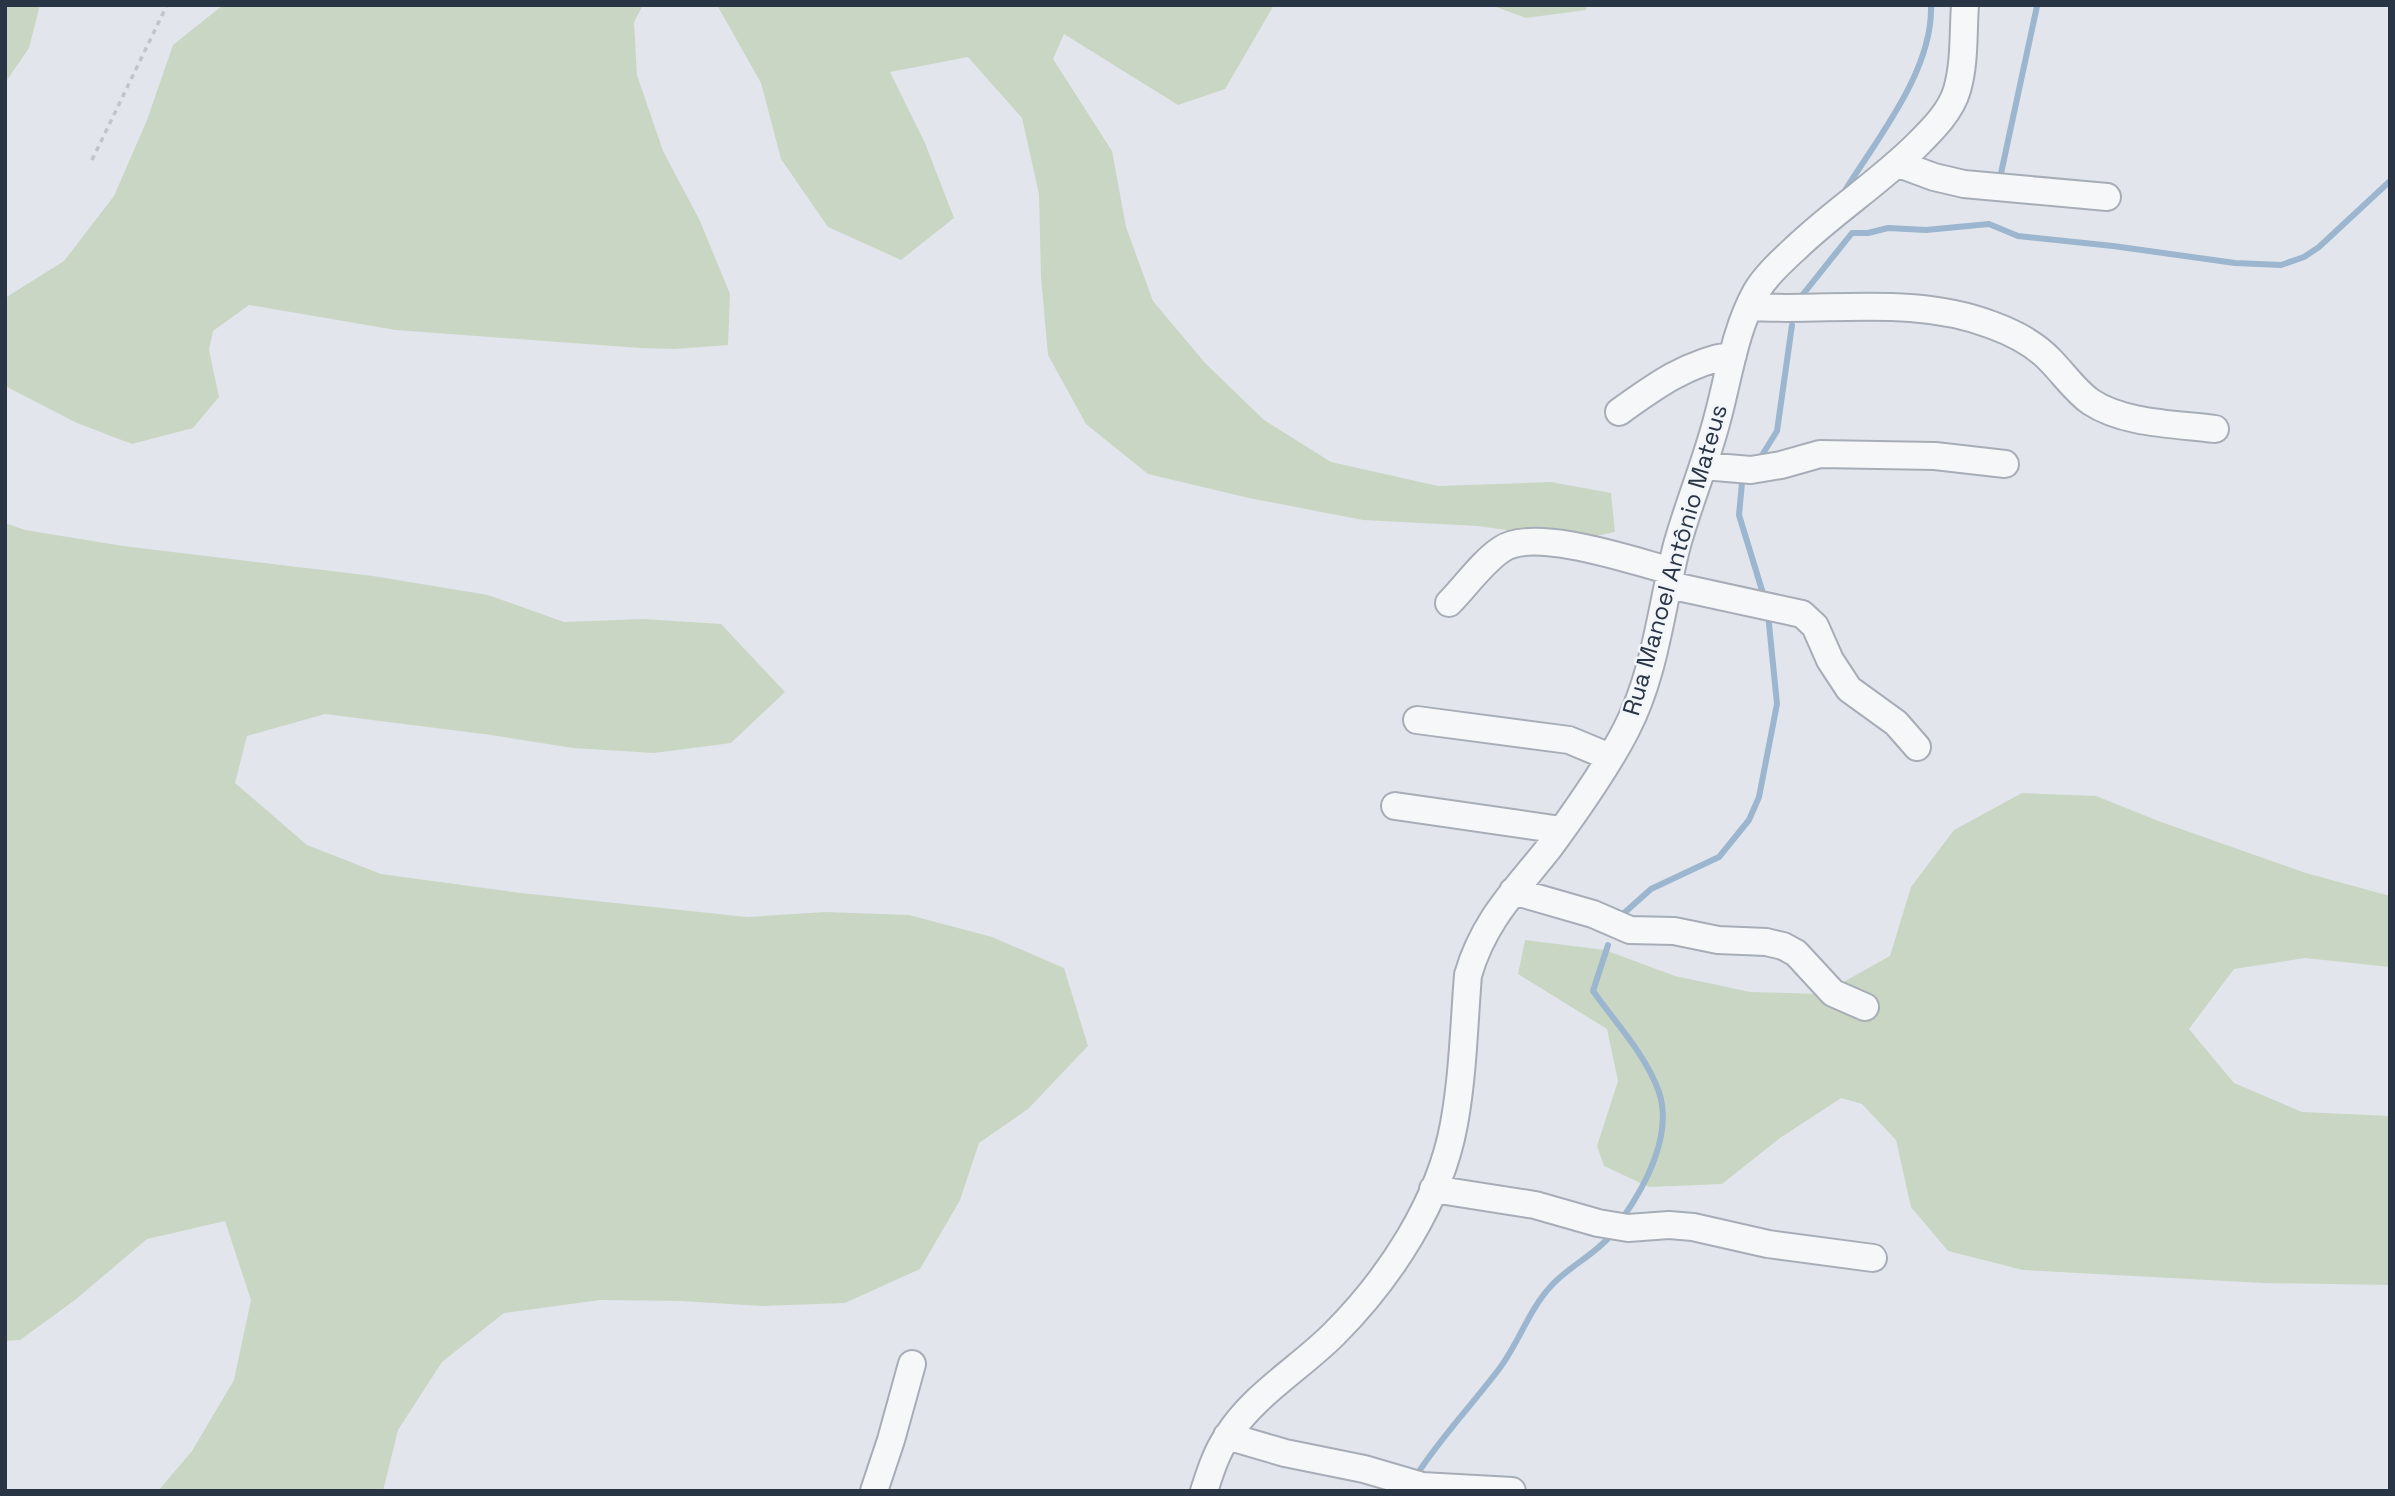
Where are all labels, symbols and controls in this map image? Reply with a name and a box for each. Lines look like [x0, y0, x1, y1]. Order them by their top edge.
street label: Rua Manoel Antônio Mateus [1615, 401, 1734, 719]

